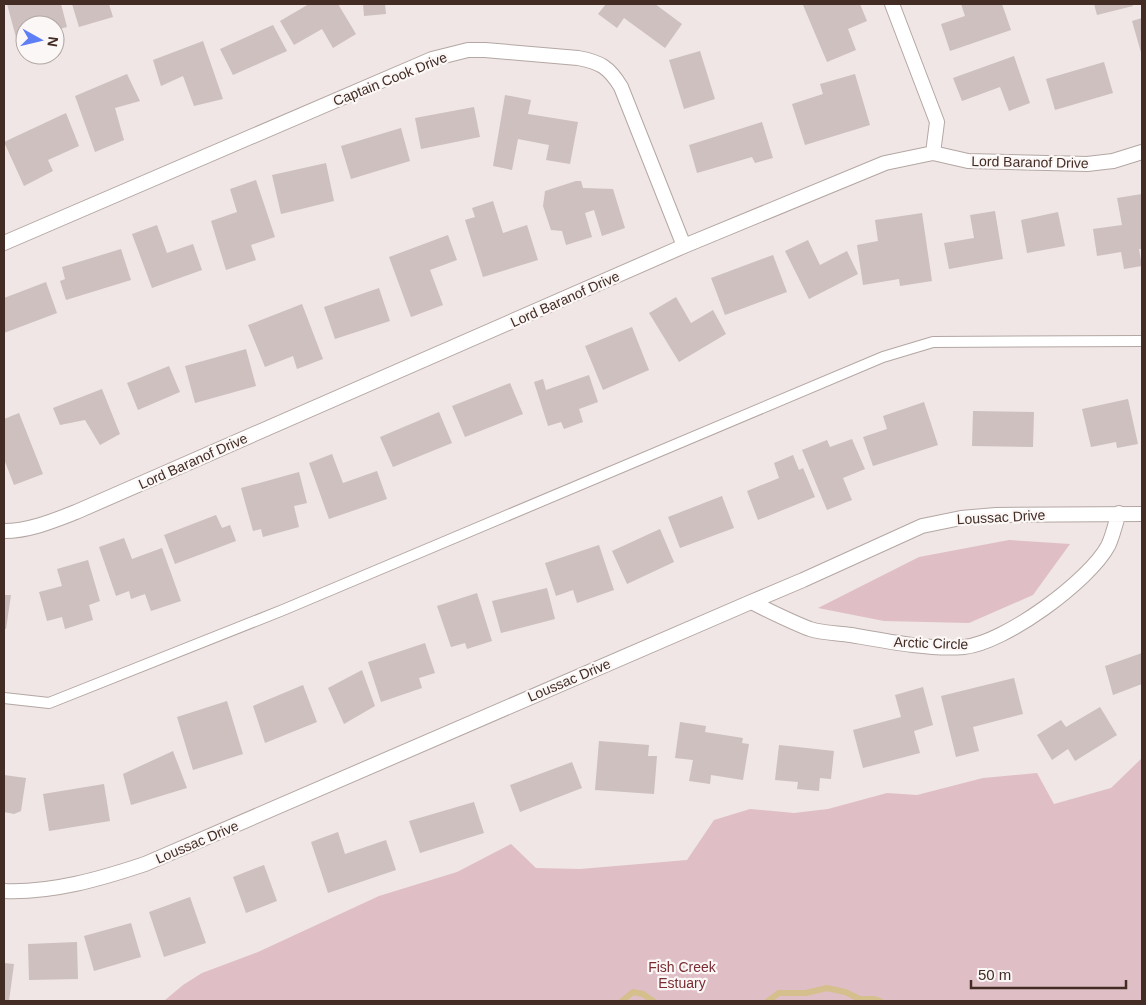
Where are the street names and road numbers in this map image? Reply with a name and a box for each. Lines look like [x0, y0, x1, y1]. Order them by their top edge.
street label: Captain Cook Drive [331, 49, 449, 109]
street label: Lord Baranof Drive [971, 153, 1089, 171]
street label: Lord Baranof Drive [508, 268, 622, 330]
street label: Lord Baranof Drive [136, 430, 250, 492]
street label: Loussac Drive [956, 507, 1046, 527]
street label: Arctic Circle [893, 634, 969, 652]
street label: Loussac Drive [525, 655, 613, 705]
street label: Loussac Drive [153, 817, 241, 867]

